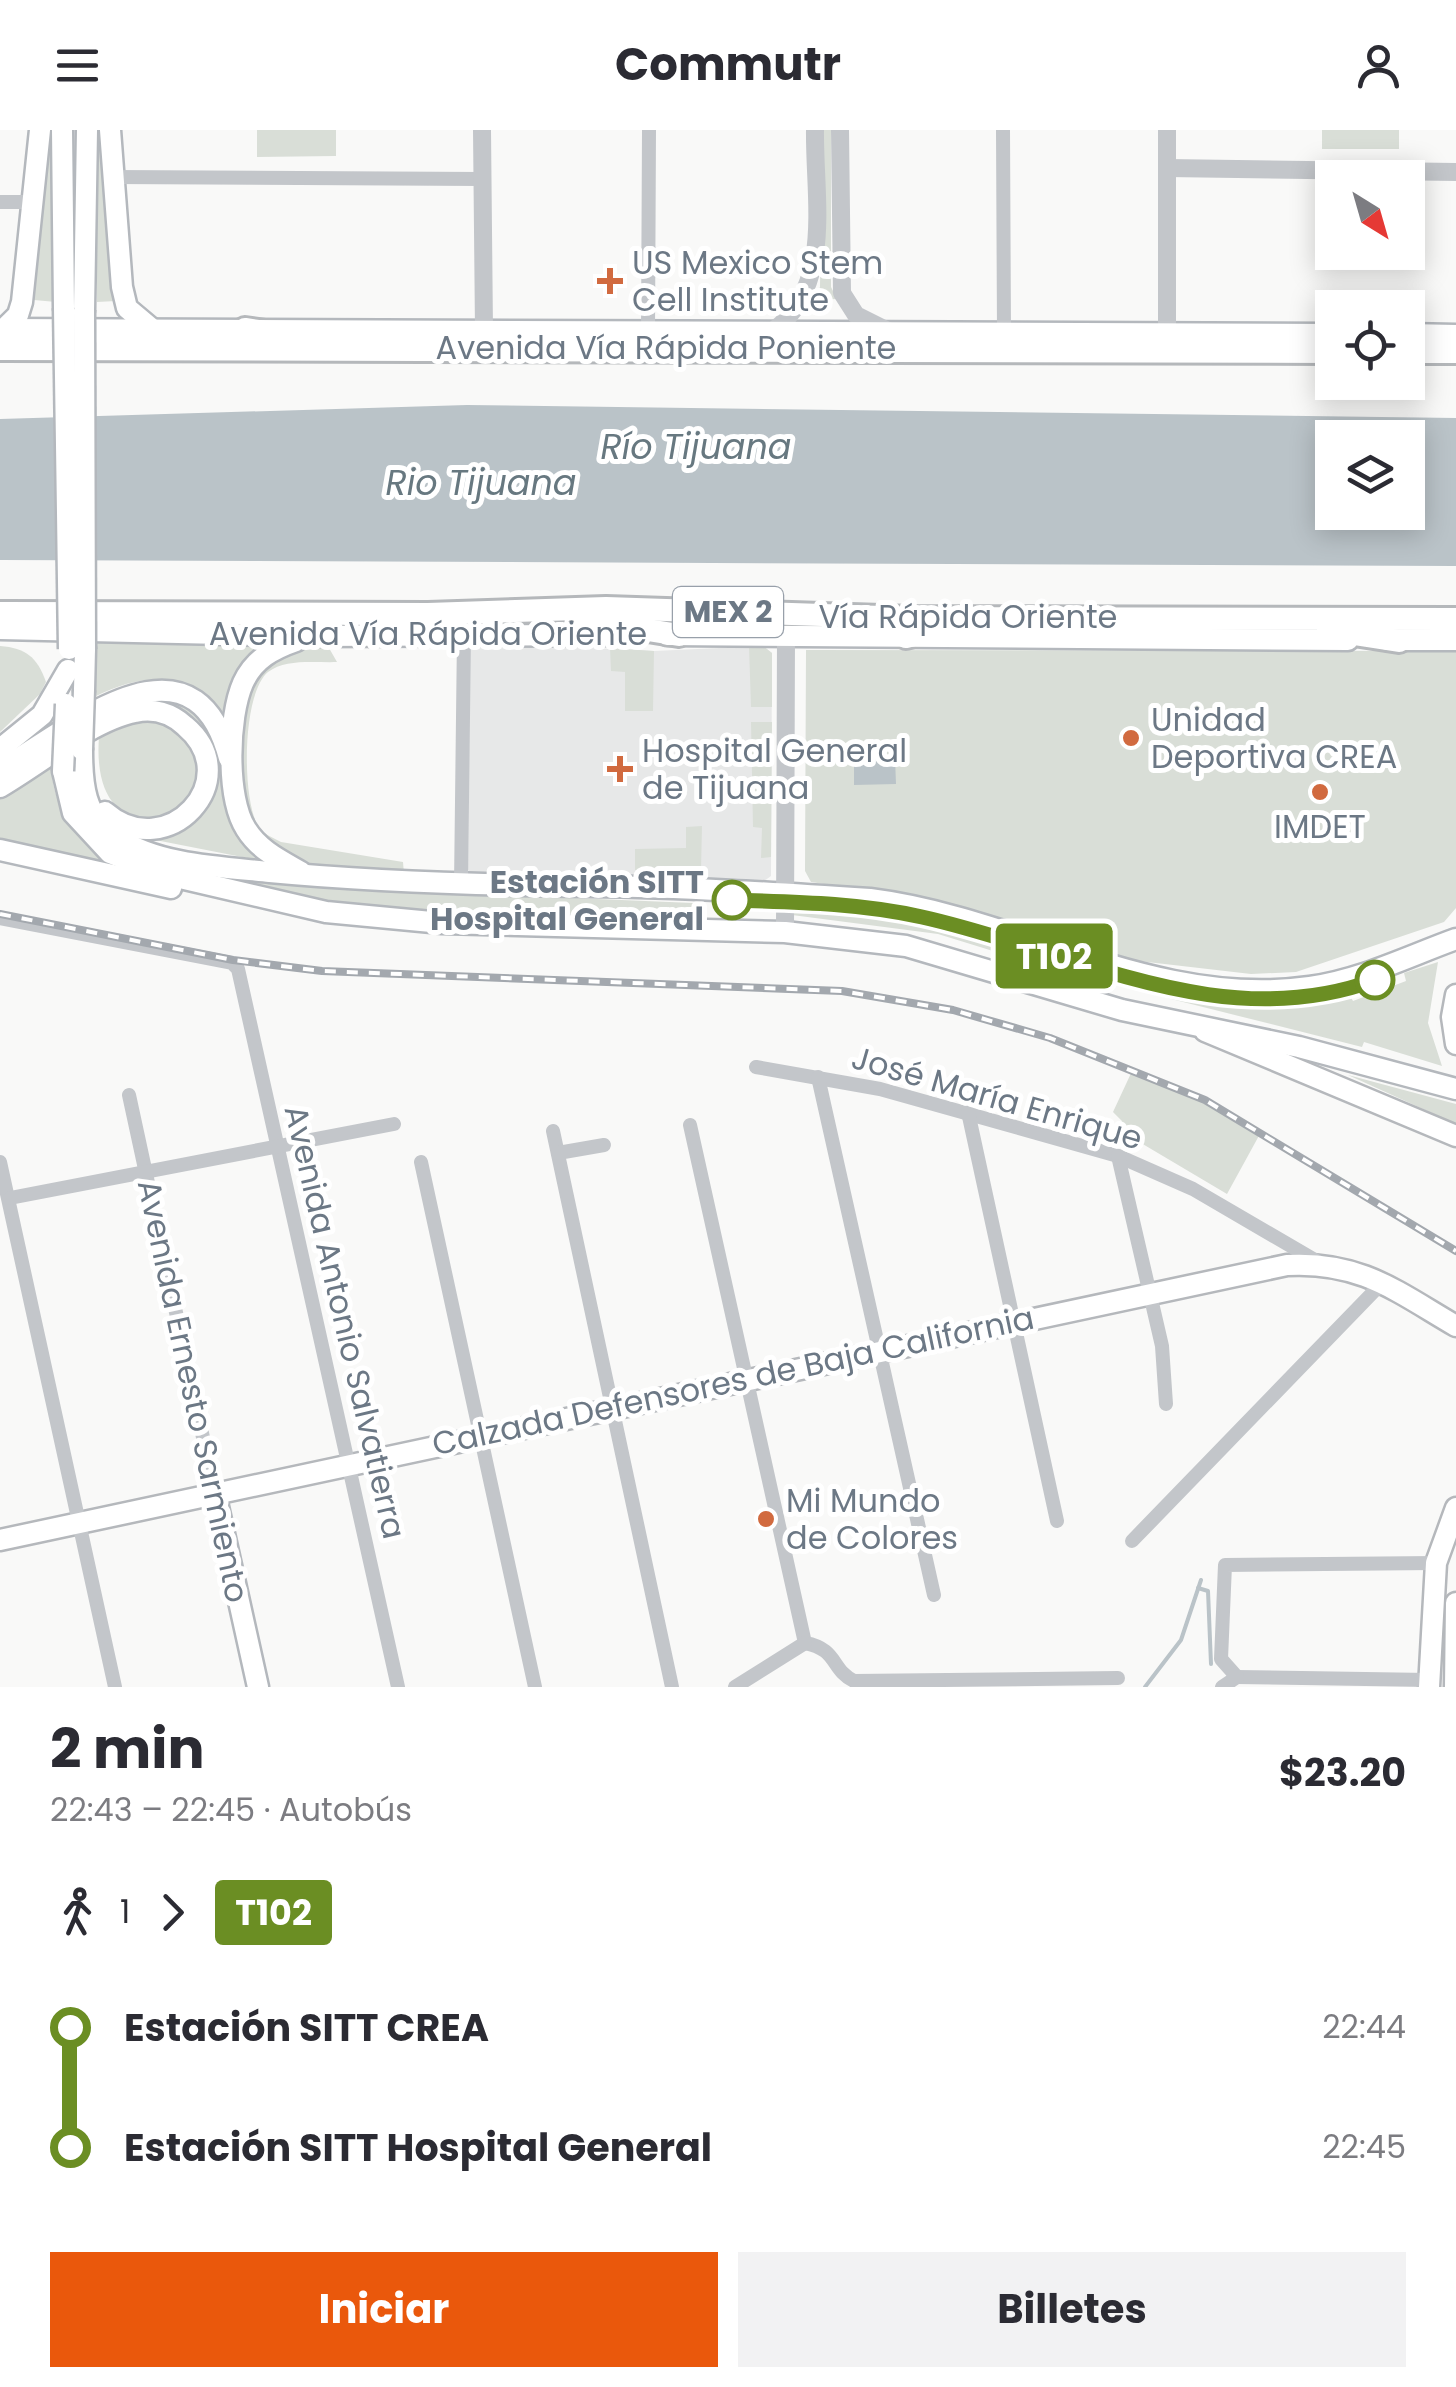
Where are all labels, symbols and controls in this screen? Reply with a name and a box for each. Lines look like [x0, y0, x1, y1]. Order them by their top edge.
text: Commutr [615, 33, 841, 96]
icon: menu [50, 38, 105, 93]
icon: person [1351, 38, 1406, 93]
north arrow [1315, 160, 1425, 270]
map controls [1315, 160, 1425, 530]
place label: US Mexico Stem Cell Institute [632, 240, 883, 322]
marker: US Mexico Stem Cell Institute [597, 268, 623, 294]
button: locate [1315, 290, 1425, 400]
street label: Avenida Vía Rápida Poniente [436, 325, 896, 370]
button: layers [1315, 420, 1425, 530]
water label: Río Tijuana [600, 422, 792, 471]
water label: Rio Tijuana [385, 458, 577, 507]
road number: MEX 2 [673, 587, 783, 637]
street label: Vía Rápida Oriente [819, 594, 1117, 639]
street label: Avenida Vía Rápida Oriente [209, 611, 647, 656]
place label: Unidad Deportiva CREA [1151, 697, 1397, 779]
marker: Unidad Deportiva CREA [1120, 727, 1142, 749]
place label: Hospital General de Tijuana [642, 728, 907, 810]
marker: Hospital General de Tijuana [607, 756, 633, 782]
marker: IMDET [1309, 781, 1331, 803]
place label: IMDET [1274, 804, 1366, 849]
place label: Estación SITT Hospital General [430, 859, 704, 941]
marker: Estación SITT Hospital General [713, 881, 751, 919]
line badge: T102 [984, 924, 1124, 988]
text: T102 [1016, 932, 1092, 981]
unlabelled marker [1356, 961, 1394, 999]
street label: José María Enrique [847, 1034, 1148, 1161]
street label: Avenida Antonio Salvatierra [274, 1101, 417, 1543]
street label: Avenida Ernesto Sarmiento [127, 1175, 260, 1606]
street label: Calzada Defensores de Baja California [428, 1295, 1038, 1466]
place label: Mi Mundo de Colores [786, 1478, 958, 1560]
marker: Mi Mundo de Colores [755, 1508, 777, 1530]
text: 2 min [50, 1710, 205, 1787]
text: $23.20 [1279, 1746, 1406, 1799]
text: 22:43 – 22:45 · Autobús [50, 1787, 412, 1832]
icon: walk [50, 1885, 105, 1940]
icon: forward [145, 1885, 200, 1940]
text: T102 [235, 1888, 312, 1937]
text: 1 [120, 1889, 130, 1934]
text: Estación SITT CREA [124, 2001, 489, 2054]
text: 22:44 [1322, 2004, 1406, 2049]
text: Estación SITT Hospital General [124, 2121, 712, 2174]
text: 22:45 [1322, 2124, 1406, 2169]
button: Iniciar [50, 2252, 718, 2367]
button: Billetes [738, 2252, 1406, 2367]

